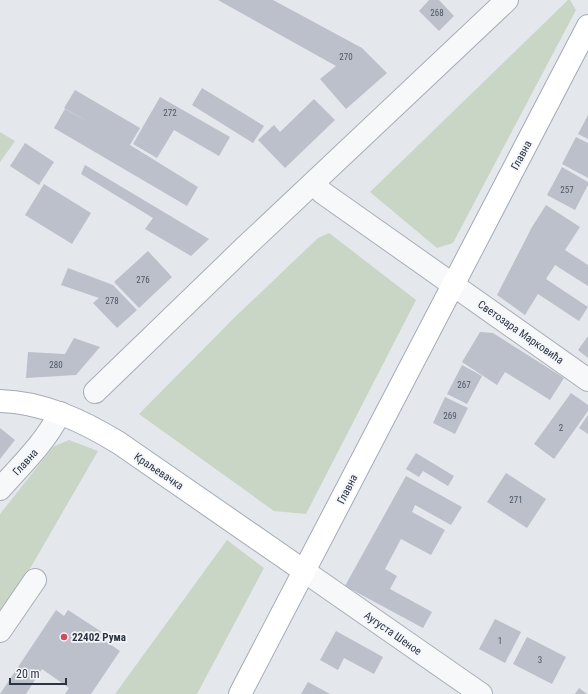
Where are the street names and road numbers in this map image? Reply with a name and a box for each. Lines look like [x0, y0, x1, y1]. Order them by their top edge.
street label: Главна [508, 138, 535, 172]
street label: Светозара Марковића [475, 298, 566, 367]
street label: Главна [10, 446, 41, 478]
street label: Краљевачка [132, 450, 186, 493]
street label: Главна [335, 472, 360, 506]
street label: Аугуста Шеное [361, 609, 424, 658]

